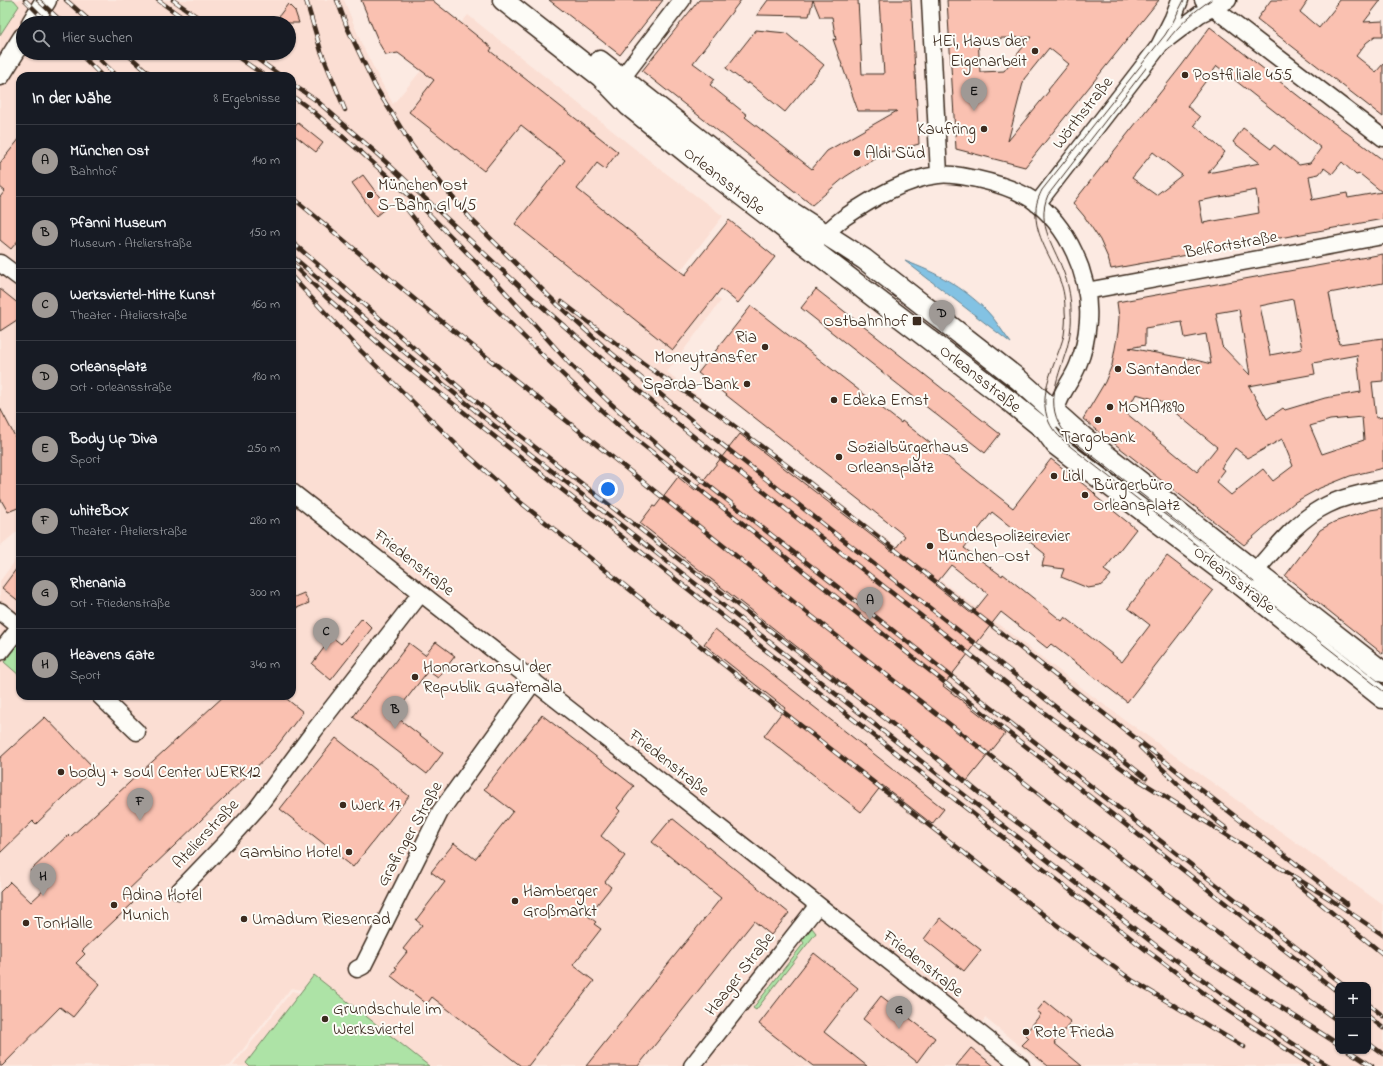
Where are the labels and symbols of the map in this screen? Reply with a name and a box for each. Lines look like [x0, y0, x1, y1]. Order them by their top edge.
place label: HEi, Haus der Eigenarbeit [933, 29, 1028, 76]
marker: HEi, Haus der Eigenarbeit [1030, 46, 1040, 56]
place label: Postfiliale 455 [1193, 63, 1293, 88]
marker: Postfiliale 455 [1180, 70, 1190, 80]
street label: Wörthstraße [1047, 71, 1120, 155]
pin: E [961, 78, 987, 111]
place label: Kaufring [917, 117, 976, 144]
marker: Kaufring [979, 124, 989, 134]
street label: Orleansstraße [678, 141, 771, 221]
place label: Aldi Süd [865, 141, 926, 166]
marker: Aldi Süd [852, 148, 862, 158]
place label: München Ost S-Bahn Gl 4/5 [378, 173, 477, 218]
marker: München Ost S-Bahn Gl 4/5 [365, 190, 375, 200]
street label: Belfortstraße [1182, 224, 1280, 266]
pin: D [929, 300, 955, 333]
place label: Ostbahnhof [823, 309, 908, 334]
marker: Ostbahnhof [911, 315, 923, 327]
place label: Ria Moneytransfer [654, 325, 758, 371]
street label: Orleansstraße [934, 339, 1027, 419]
marker: Ria Moneytransfer [760, 342, 770, 352]
place label: Santander [1126, 357, 1201, 382]
marker: Santander [1113, 364, 1123, 374]
place label: Sparda-Bank [643, 372, 740, 397]
marker: Sparda-Bank [742, 379, 752, 389]
place label: Edeka Ernst [842, 388, 929, 413]
marker: Edeka Ernst [829, 395, 839, 405]
place label: MOMA1890 [1118, 395, 1185, 420]
marker: MOMA1890 [1105, 402, 1115, 412]
marker: Targobank [1093, 415, 1103, 425]
place label: Targobank [1061, 425, 1136, 452]
place label: Sozialbürgerhaus Orleansplatz [847, 435, 969, 480]
marker: Sozialbürgerhaus Orleansplatz [834, 452, 844, 462]
place label: Lidl [1062, 464, 1084, 489]
marker: Lidl [1049, 471, 1059, 481]
place label: Bürgerbüro Orleansplatz [1092, 473, 1181, 518]
your location [598, 479, 618, 499]
marker: Bürgerbüro Orleansplatz [1080, 490, 1090, 500]
street label: Friedenstraße [368, 523, 460, 603]
place label: Bundespolizeirevier München-Ost [937, 524, 1071, 569]
street label: Orleansstraße [1188, 540, 1281, 620]
marker: Bundespolizeirevier München-Ost [925, 541, 935, 551]
pin: A [857, 587, 883, 620]
pin: C [313, 618, 339, 651]
place label: Honorarkonsul der Republik Guatemala [423, 655, 562, 700]
marker: Honorarkonsul der Republik Guatemala [410, 672, 420, 682]
pin: B [382, 696, 408, 729]
street label: Friedenstraße [623, 723, 715, 803]
place label: body + soul Center WERK12 [69, 760, 261, 786]
marker: body + soul Center WERK12 [56, 767, 66, 777]
street label: Grafinger Straße [371, 777, 451, 892]
pin: F [127, 788, 153, 821]
street label: Atelierstraße [167, 793, 245, 875]
place label: Werk 17 [351, 793, 401, 818]
marker: Werk 17 [338, 800, 348, 810]
place label: Gambino Hotel [240, 840, 341, 865]
marker: Gambino Hotel [344, 847, 354, 857]
pin: H [30, 863, 56, 896]
place label: Hamberger Großmarkt [523, 879, 598, 924]
place label: Adina Hotel Munich [122, 883, 202, 928]
marker: Hamberger Großmarkt [510, 896, 520, 906]
marker: Adina Hotel Munich [109, 900, 119, 910]
place label: Umadum Riesenrad [252, 907, 391, 932]
place label: TonHalle [34, 911, 93, 936]
marker: Umadum Riesenrad [239, 914, 249, 924]
marker: TonHalle [21, 918, 31, 928]
street label: Friedenstraße [877, 924, 969, 1004]
street label: Haager Straße [699, 926, 783, 1023]
pin: G [886, 996, 912, 1029]
place label: Grundschule im Werksviertel [333, 997, 441, 1042]
marker: Grundschule im Werksviertel [320, 1014, 330, 1024]
place label: Rote Frieda [1034, 1020, 1114, 1045]
marker: Rote Frieda [1021, 1027, 1031, 1037]

